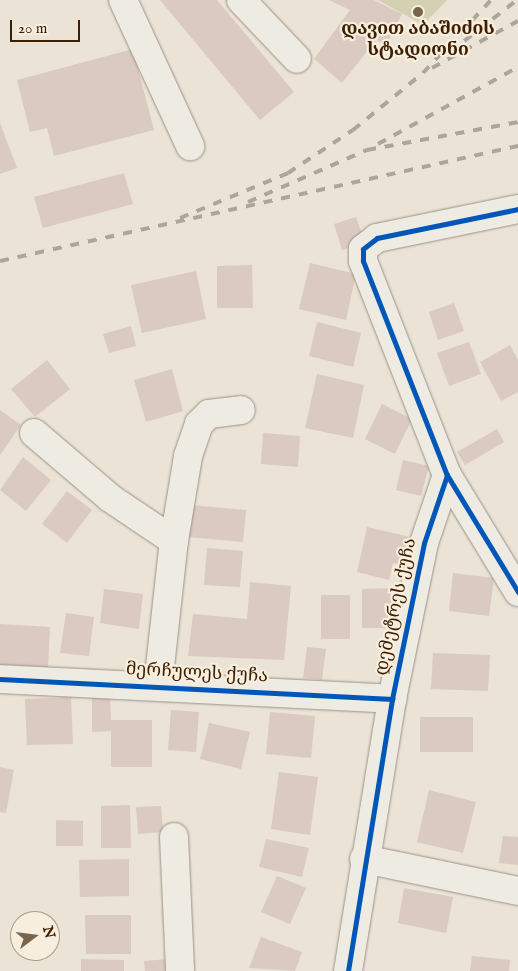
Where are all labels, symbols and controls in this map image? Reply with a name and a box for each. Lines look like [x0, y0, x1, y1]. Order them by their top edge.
marker: დავით აბაშიძის სტადიონი [412, 6, 424, 18]
scale bar [12, 10, 82, 42]
text: 20 m [18, 19, 47, 38]
place label: დავით აბაშიძის სტადიონი [341, 20, 495, 62]
street label: დემეტრეს ქუჩა [372, 536, 422, 678]
street label: მერჩულეს ქუჩა [125, 659, 269, 689]
north arrow [10, 911, 60, 961]
text: N [38, 924, 59, 941]

